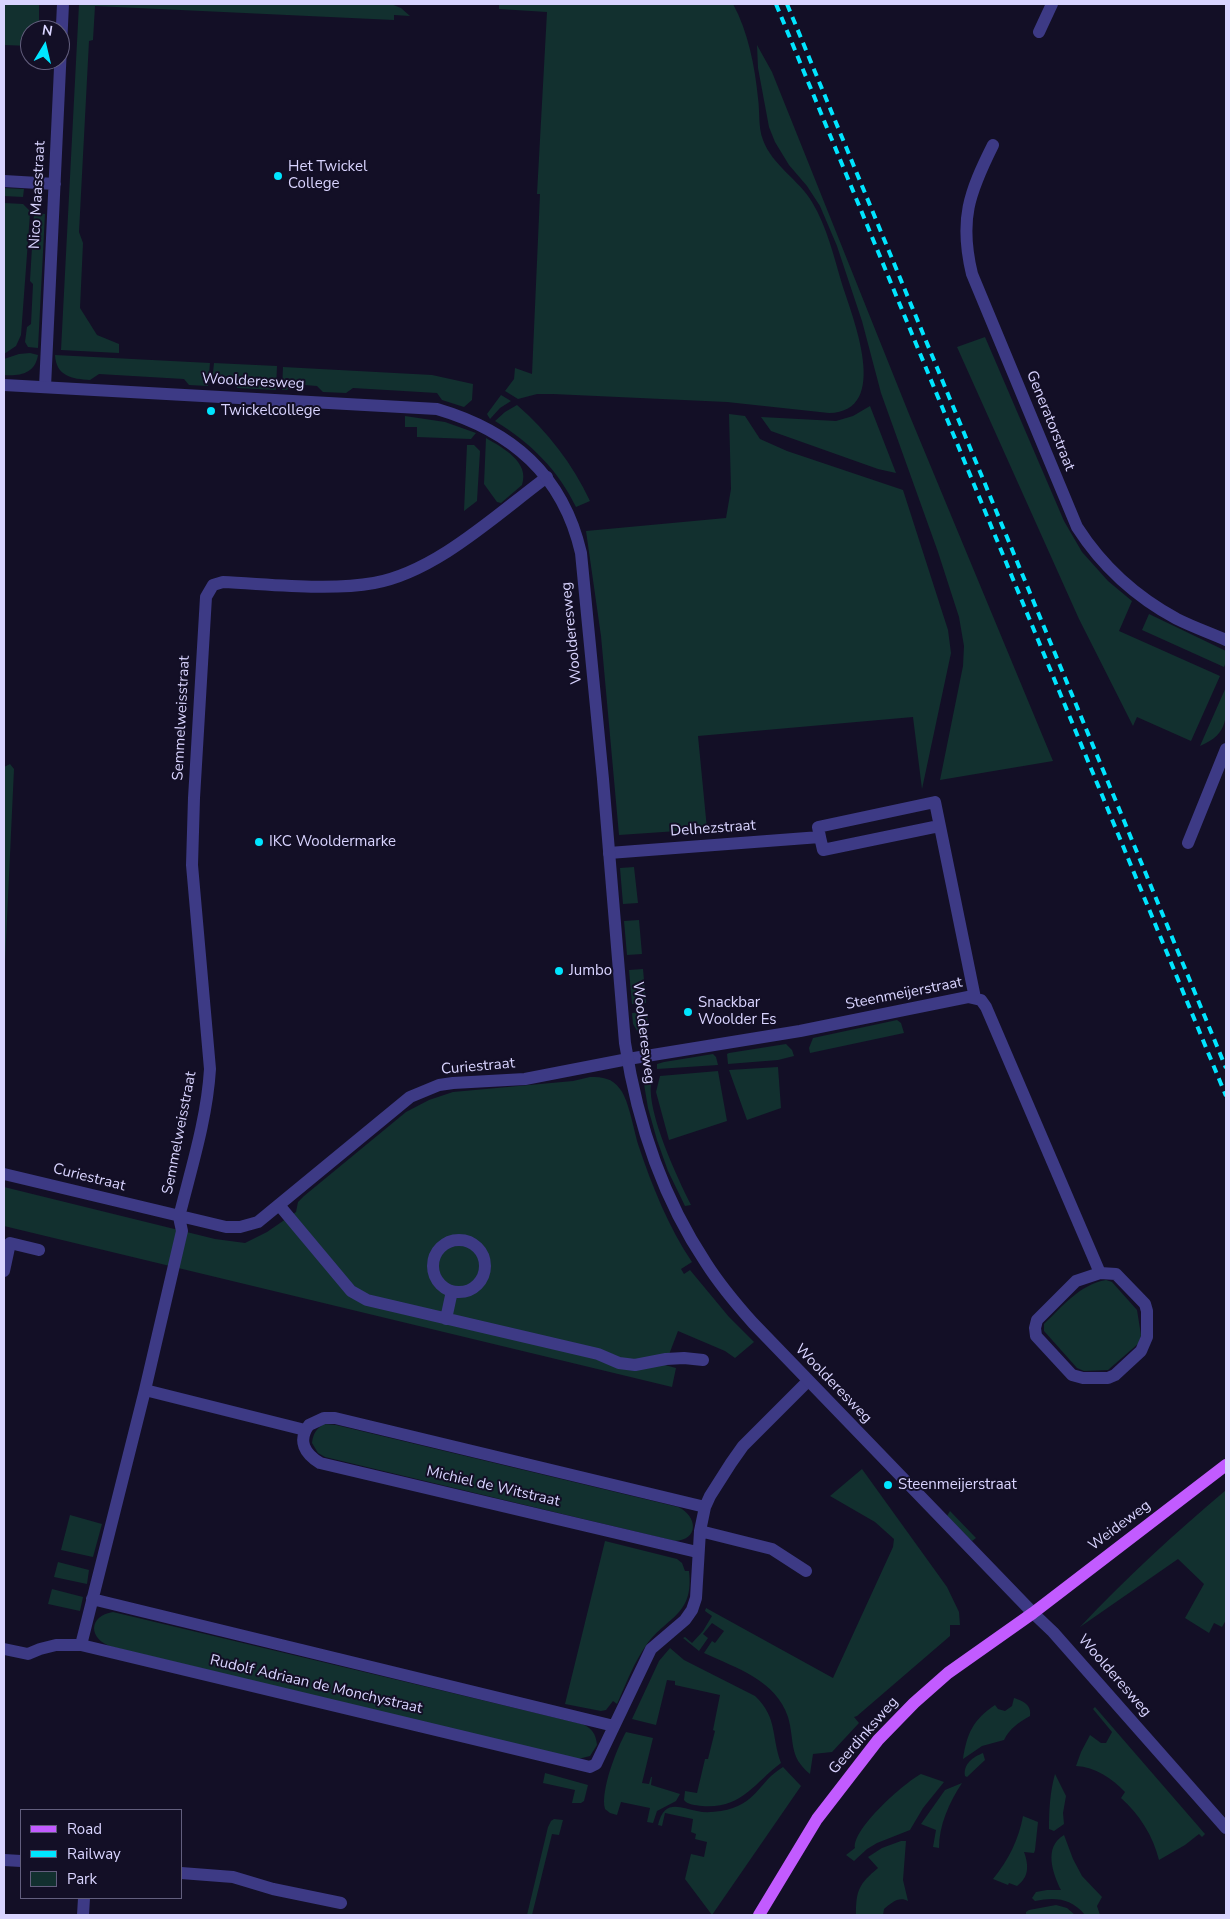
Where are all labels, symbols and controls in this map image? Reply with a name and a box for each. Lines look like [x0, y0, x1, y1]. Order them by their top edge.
north arrow [20, 20, 70, 70]
text: N [41, 20, 54, 41]
street label: Nico Maasstraat [26, 140, 50, 250]
place label: Het Twickel College [288, 158, 367, 193]
marker: Het Twickel College [272, 170, 284, 182]
street label: Generatorstraat [1022, 368, 1078, 474]
street label: Woolderesweg [201, 370, 305, 394]
place label: Twickelcollege [221, 402, 320, 420]
marker: Twickelcollege [205, 405, 217, 417]
street label: Woolderesweg [558, 581, 586, 685]
street label: Semmelweisstraat [170, 655, 194, 781]
street label: Delhezstraat [670, 817, 756, 841]
place label: IKC Wooldermarke [269, 833, 396, 851]
marker: IKC Wooldermarke [253, 836, 265, 848]
place label: Jumbo [569, 962, 612, 980]
marker: Jumbo [553, 965, 565, 977]
street label: Steenmeijerstraat [844, 974, 964, 1014]
street label: Woolderesweg [628, 981, 658, 1085]
place label: Snackbar Woolder Es [698, 994, 776, 1029]
marker: Snackbar Woolder Es [682, 1006, 694, 1018]
street label: Curiestraat [440, 1055, 516, 1079]
street label: Semmelweisstraat [159, 1070, 201, 1196]
street label: Curiestraat [51, 1160, 127, 1196]
street label: Woolderesweg [791, 1341, 875, 1427]
street label: Michiel de Witstraat [425, 1463, 561, 1511]
place label: Steenmeijerstraat [898, 1476, 1017, 1494]
marker: Steenmeijerstraat [882, 1479, 894, 1491]
street label: Weideweg [1085, 1497, 1155, 1555]
street label: Woolderesweg [1073, 1631, 1155, 1721]
street label: Rudolf Adriaan de Monchystraat [208, 1652, 424, 1718]
street label: Geerdinksweg [826, 1694, 902, 1778]
legend [20, 1809, 182, 1899]
text: Road [67, 1819, 102, 1839]
text: Railway [67, 1844, 121, 1864]
text: Park [67, 1869, 97, 1889]

